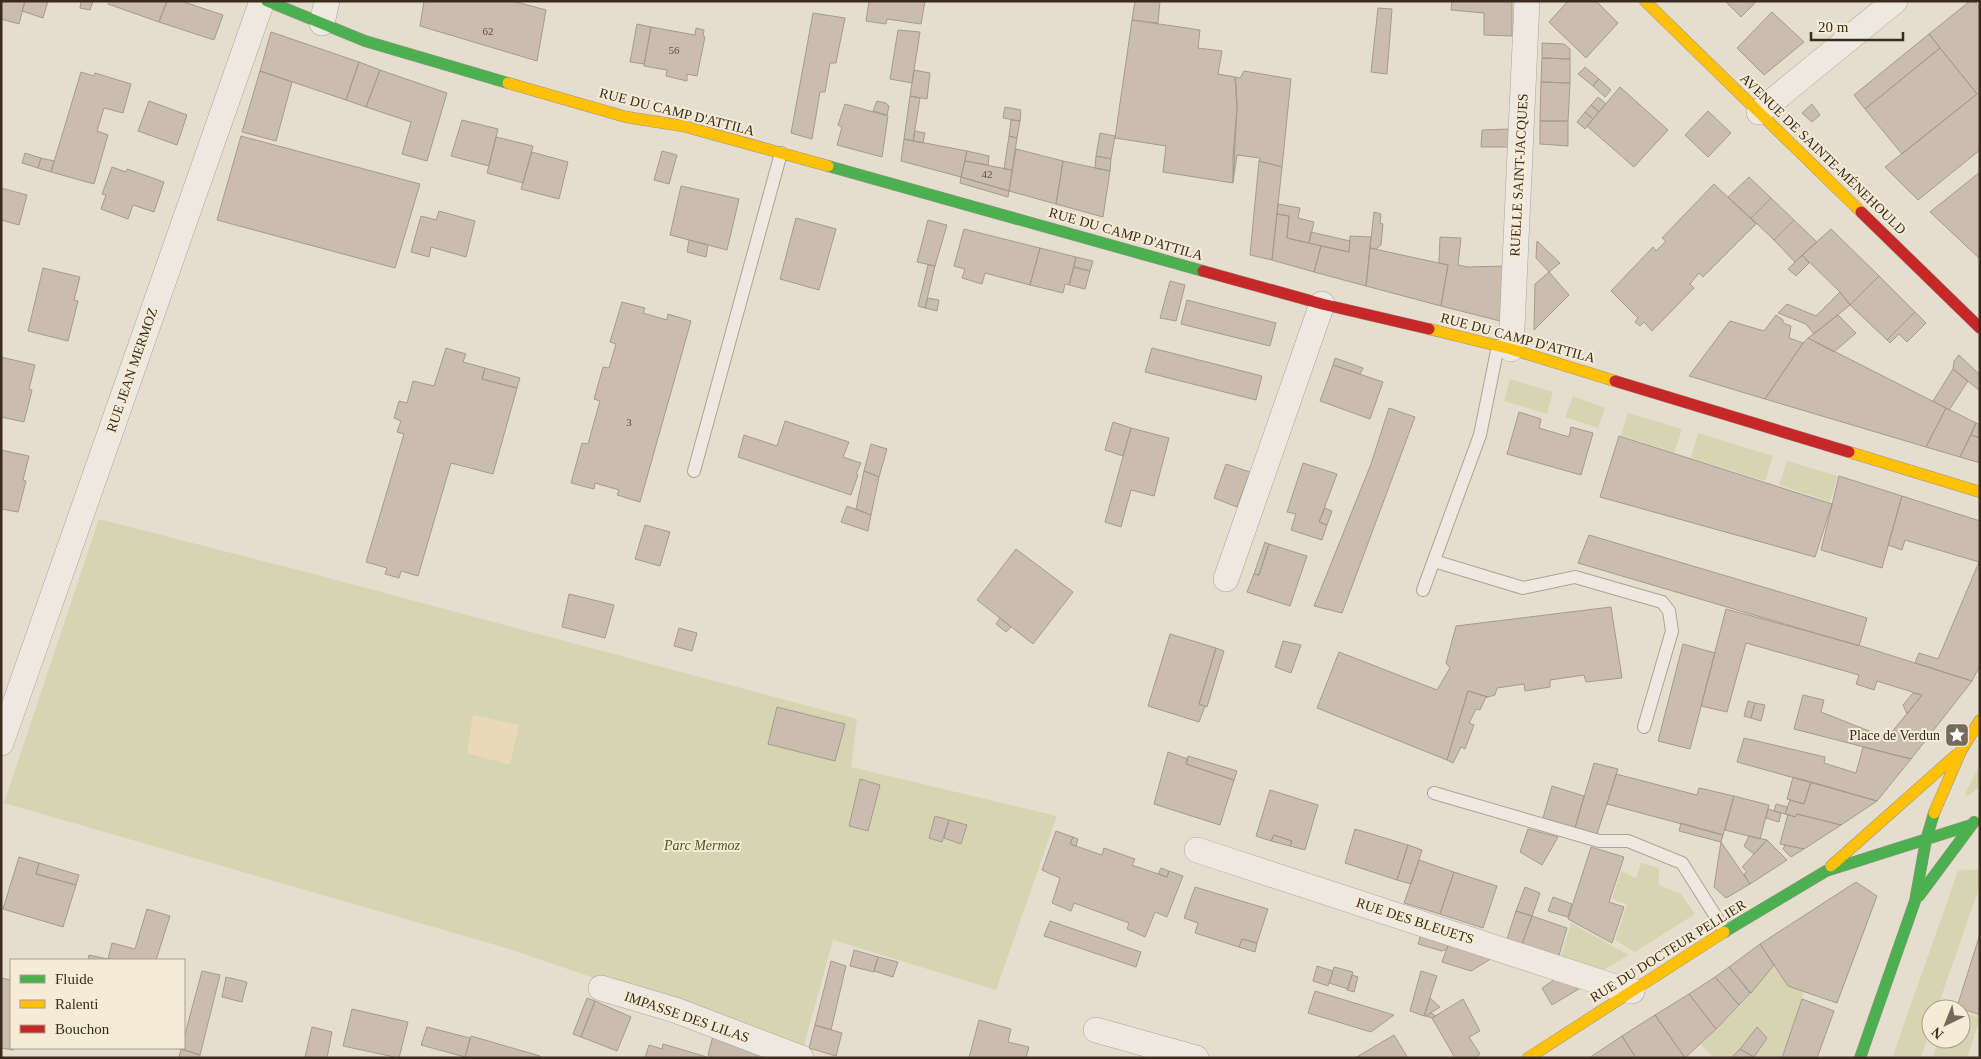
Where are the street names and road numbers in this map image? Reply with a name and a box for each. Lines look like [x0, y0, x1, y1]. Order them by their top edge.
street label: AVENUE DE SAINTE-MÉNEHOULD [1737, 70, 1910, 237]
street label: RUE DU CAMP D'ATTILA [598, 85, 757, 139]
street label: RUELLE SAINT-JACQUES [1507, 93, 1531, 257]
street label: RUE DU CAMP D'ATTILA [1047, 205, 1206, 263]
street label: RUE JEAN MERMOZ [104, 306, 160, 434]
street label: RUE DU CAMP D'ATTILA [1439, 310, 1598, 366]
street label: RUE DES BLEUETS [1354, 895, 1476, 947]
street label: RUE DU DOCTEUR PELLIER [1587, 896, 1749, 1005]
street label: IMPASSE DES LILAS [623, 989, 751, 1045]

